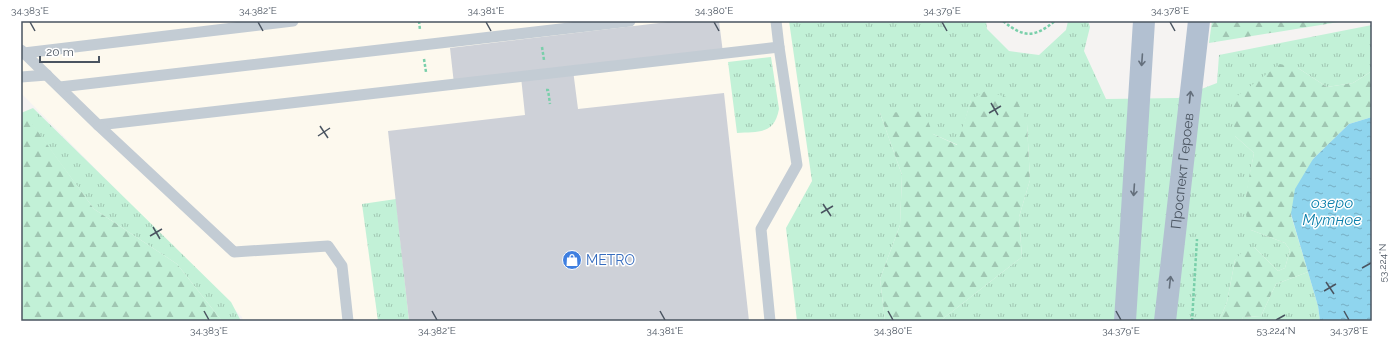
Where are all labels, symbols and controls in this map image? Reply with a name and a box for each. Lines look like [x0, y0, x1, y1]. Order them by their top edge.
text: 34.383°E [11, 5, 49, 16]
text: 34.382°E [239, 5, 277, 16]
text: 34.381°E [468, 5, 504, 16]
text: 34.380°E [695, 5, 733, 16]
text: 34.379°E [923, 5, 961, 16]
text: 34.378°E [1151, 5, 1189, 16]
scale bar [40, 38, 99, 64]
text: 20 m [46, 45, 74, 59]
one-way arrow [1138, 53, 1145, 66]
one-way arrow [1186, 91, 1194, 104]
street label: Проспект Героев [1167, 112, 1197, 230]
one-way arrow [1130, 183, 1137, 196]
water label: озеро Мутное [1302, 194, 1362, 229]
text: 53.224°N [1377, 244, 1388, 282]
shop icon: METRO [561, 249, 583, 271]
place label: METRO [586, 252, 635, 268]
one-way arrow [1166, 276, 1173, 289]
text: 34.383°E [190, 325, 228, 336]
text: 34.382°E [418, 325, 456, 336]
text: 34.381°E [647, 325, 683, 336]
text: 34.380°E [874, 325, 912, 336]
text: 34.379°E [1102, 325, 1140, 336]
text: 53.224°N [1257, 325, 1295, 336]
text: 34.378°E [1330, 325, 1368, 336]

